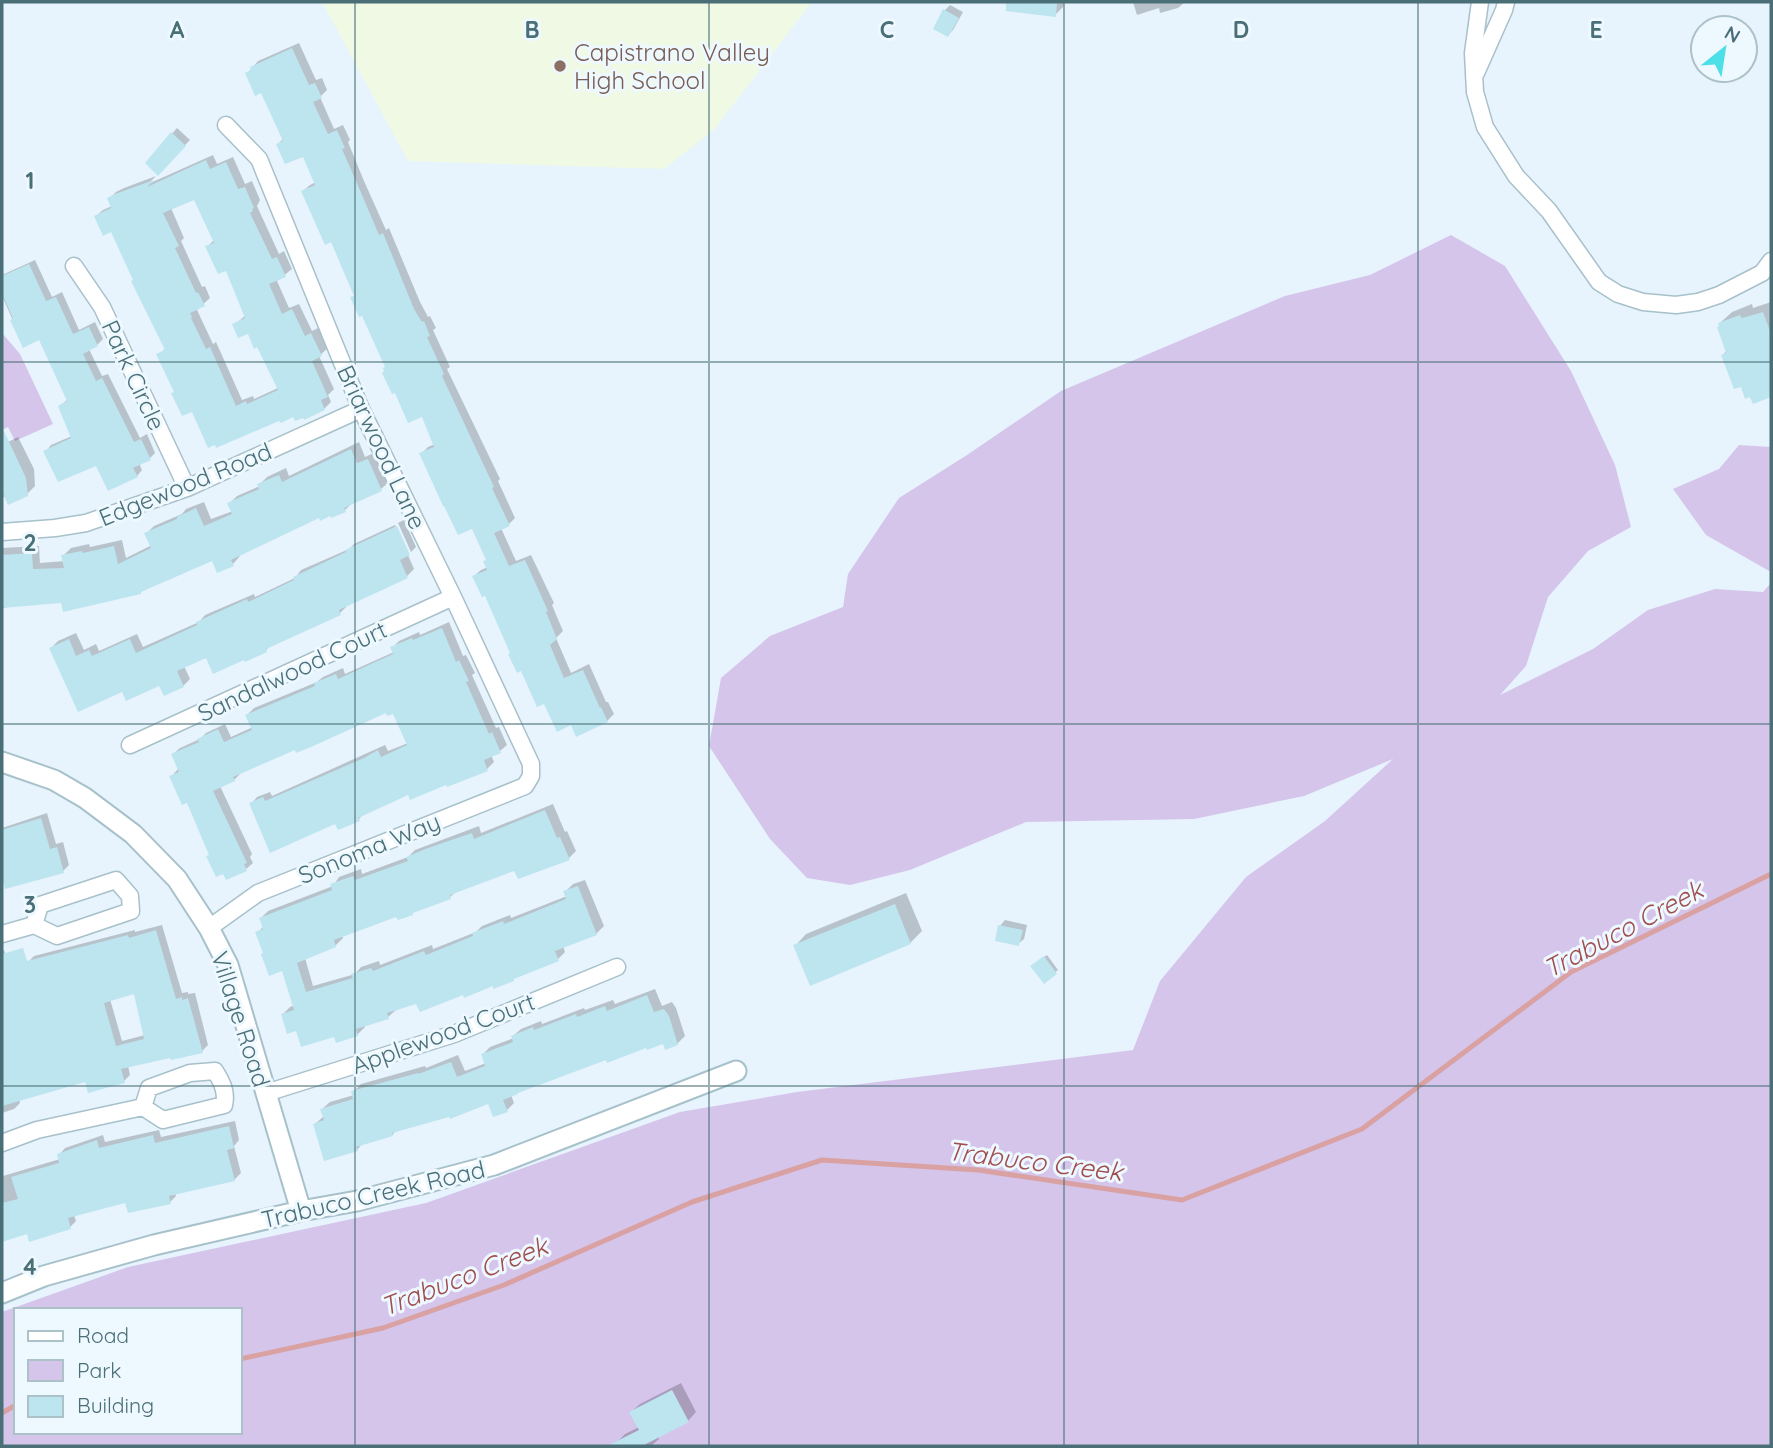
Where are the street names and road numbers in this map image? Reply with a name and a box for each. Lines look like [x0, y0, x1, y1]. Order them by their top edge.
street label: Park Circle [95, 315, 173, 435]
street label: Briarwood Lane [331, 360, 433, 534]
street label: Edgewood Road [94, 436, 276, 532]
street label: Sandalwood Court [193, 614, 391, 728]
street label: Sonoma Way [294, 806, 444, 890]
street label: Village Road [205, 947, 277, 1091]
street label: Applewood Court [347, 986, 539, 1080]
street label: Trabuco Creek Road [258, 1154, 488, 1234]

